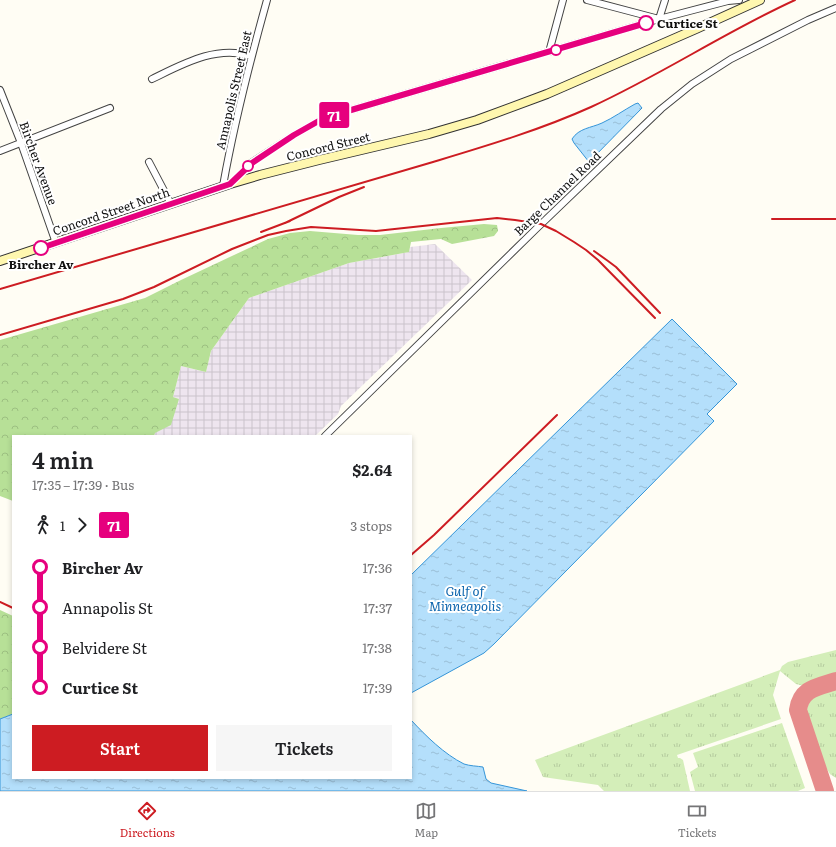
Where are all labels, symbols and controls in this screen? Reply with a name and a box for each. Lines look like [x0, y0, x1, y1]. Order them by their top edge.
place label: Curtice St [657, 14, 719, 32]
marker: Curtice St [638, 15, 654, 31]
street label: Annapolis Street East [211, 29, 255, 151]
unlabelled marker [550, 44, 562, 56]
line badge: 71 [316, 102, 352, 128]
text: 71 [327, 105, 341, 125]
street label: Bircher Avenue [16, 119, 62, 207]
street label: Concord Street [284, 127, 372, 165]
street label: Barge Channel Road [509, 146, 605, 239]
unlabelled marker [242, 160, 254, 172]
street label: Concord Street North [50, 182, 172, 240]
marker: Bircher Av [33, 240, 49, 256]
place label: Bircher Av [9, 255, 74, 273]
text: 4 min [32, 443, 94, 476]
text: $2.64 [352, 458, 392, 481]
text: 17:35 – 17:39 · Bus [32, 475, 134, 494]
icon: walk [32, 514, 54, 536]
icon: forward [71, 514, 93, 536]
text: 71 [107, 515, 121, 535]
text: 1 [60, 516, 65, 535]
text: 3 stops [350, 516, 392, 535]
text: Bircher Av [62, 556, 143, 579]
text: 17:36 [363, 558, 392, 577]
water label: Gulf of Minneapolis [429, 581, 501, 615]
text: Annapolis St [62, 596, 153, 619]
text: 17:37 [363, 598, 392, 617]
text: Belvidere St [62, 636, 147, 659]
text: 17:38 [362, 638, 392, 657]
text: Curtice St [62, 676, 138, 699]
text: 17:39 [363, 678, 392, 697]
button: Start [32, 725, 208, 771]
button: Tickets [216, 725, 392, 771]
tab: Directions [120, 800, 175, 840]
tab: Map [415, 800, 438, 840]
tab: Tickets [678, 800, 716, 840]

